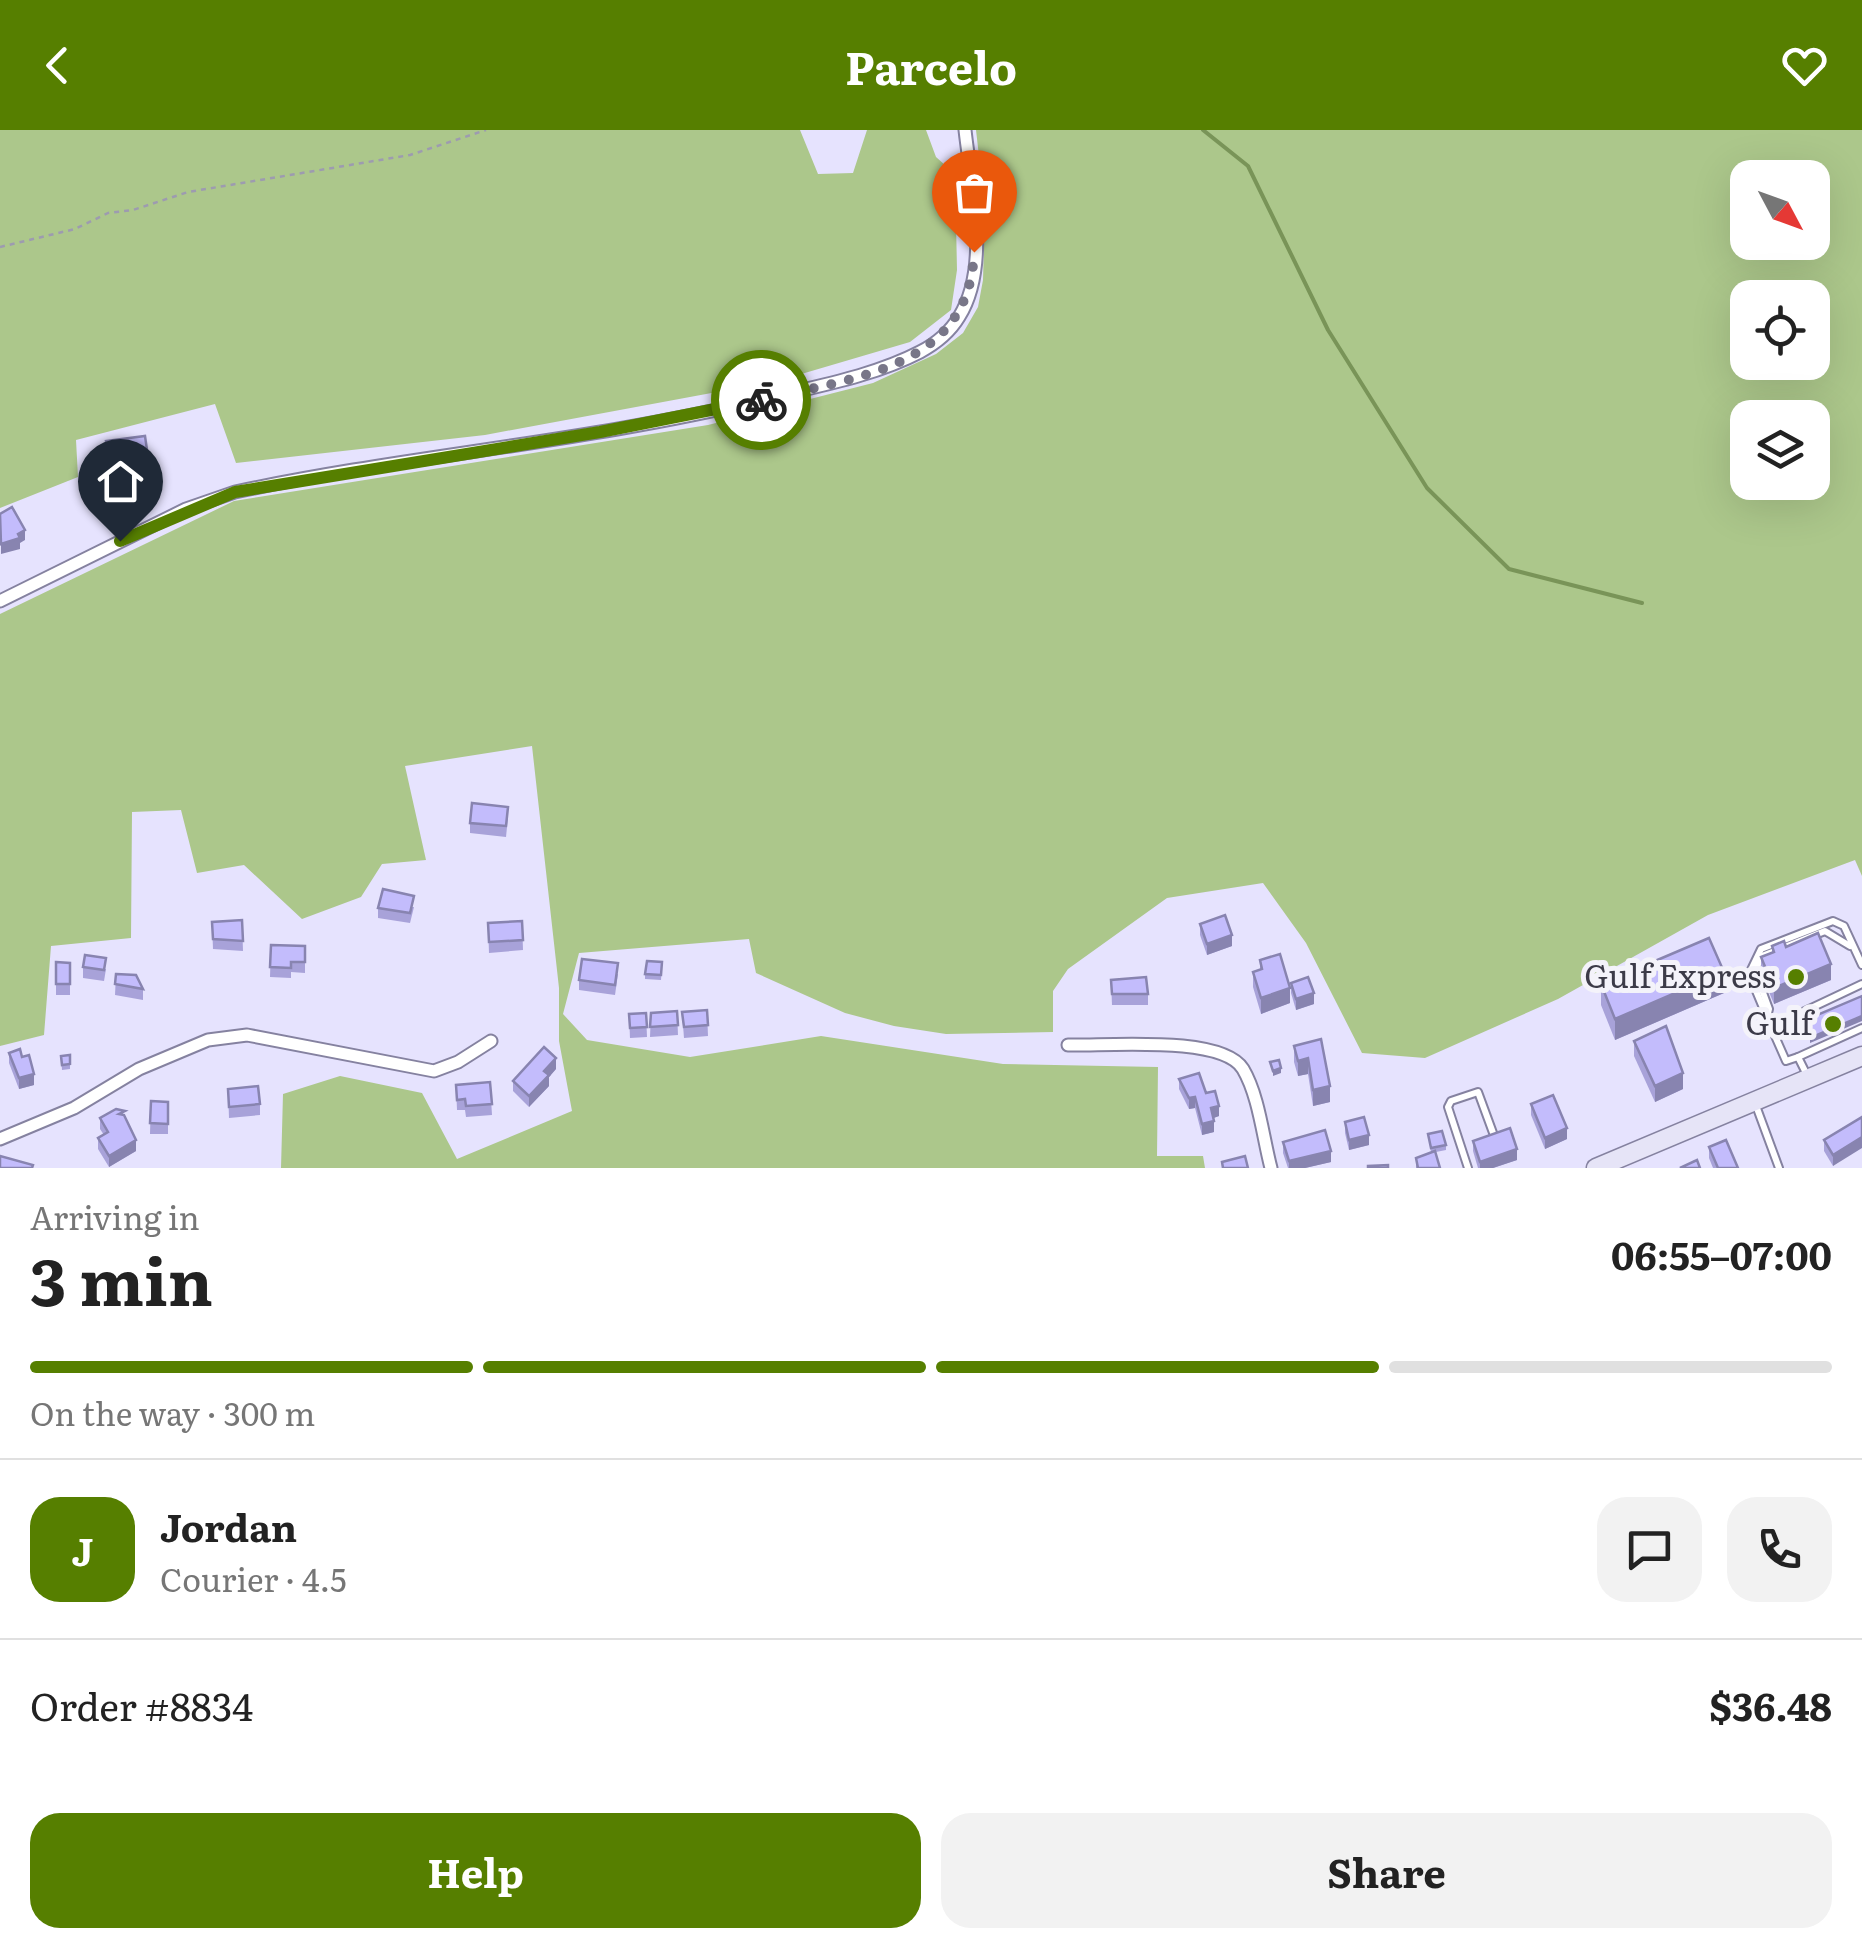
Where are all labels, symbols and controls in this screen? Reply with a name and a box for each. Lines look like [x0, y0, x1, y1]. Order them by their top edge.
text: Parcelo [845, 32, 1017, 99]
icon: back [30, 38, 85, 93]
icon: heart [1777, 38, 1832, 93]
pin [932, 150, 1017, 253]
north arrow [1730, 160, 1830, 260]
map controls [1730, 160, 1830, 500]
icon: bag [947, 165, 1002, 220]
button: locate [1730, 280, 1830, 380]
courier [711, 350, 811, 450]
icon: bike [734, 373, 789, 428]
button: layers [1730, 400, 1830, 500]
pin [78, 439, 163, 542]
icon: home [93, 454, 148, 509]
place label: Gulf Express [1584, 950, 1776, 998]
marker: Gulf Express [1785, 966, 1807, 988]
place label: Gulf [1746, 997, 1816, 1045]
marker: Gulf [1822, 1013, 1844, 1035]
text: Arriving in [30, 1192, 200, 1240]
text: 06:55–07:00 [1611, 1225, 1832, 1282]
text: 3 min [30, 1229, 213, 1326]
text: On the way · 300 m [30, 1388, 315, 1436]
text: Jordan [160, 1497, 297, 1554]
button: chat [1597, 1497, 1702, 1602]
button: phone [1727, 1497, 1832, 1602]
text: J [72, 1521, 93, 1578]
text: Courier · 4.5 [160, 1554, 346, 1602]
text: Order #8834 [30, 1676, 253, 1733]
text: $36.48 [1709, 1676, 1832, 1733]
button: Help [30, 1813, 921, 1928]
button: Share [941, 1813, 1832, 1928]

